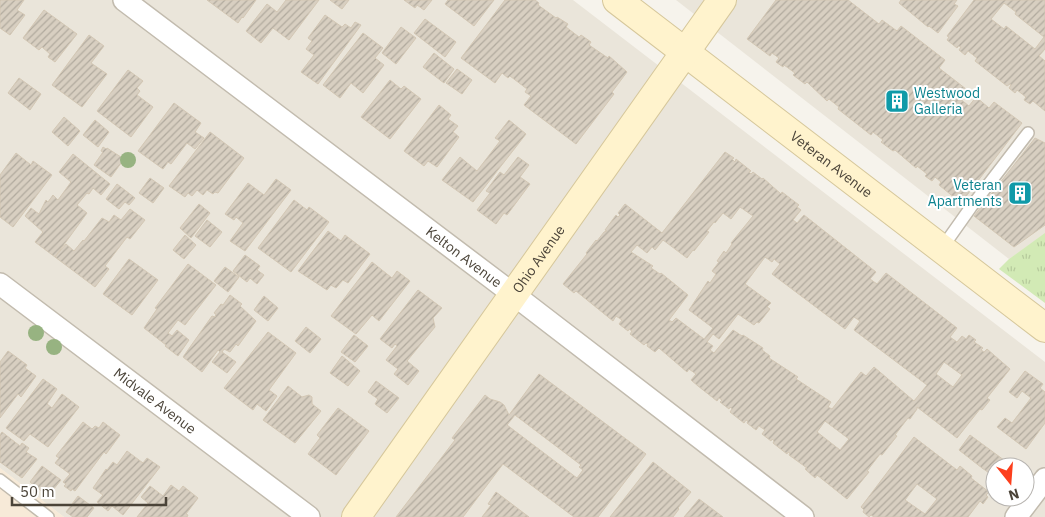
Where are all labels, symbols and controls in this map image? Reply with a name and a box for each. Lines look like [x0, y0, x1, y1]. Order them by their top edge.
place label: Westwood Galleria [914, 84, 980, 118]
building icon: Westwood Galleria [884, 88, 910, 114]
street label: Veteran Avenue [787, 127, 876, 202]
place label: Veteran Apartments [928, 176, 1002, 210]
building icon: Veteran Apartments [1007, 180, 1033, 206]
street label: Ohio Avenue [508, 221, 569, 297]
street label: Kelton Avenue [422, 222, 506, 292]
street label: Midvale Avenue [110, 364, 200, 438]
north arrow [985, 457, 1035, 507]
scale bar [12, 474, 166, 506]
text: 50 m [20, 482, 55, 501]
text: N [1006, 484, 1021, 505]

